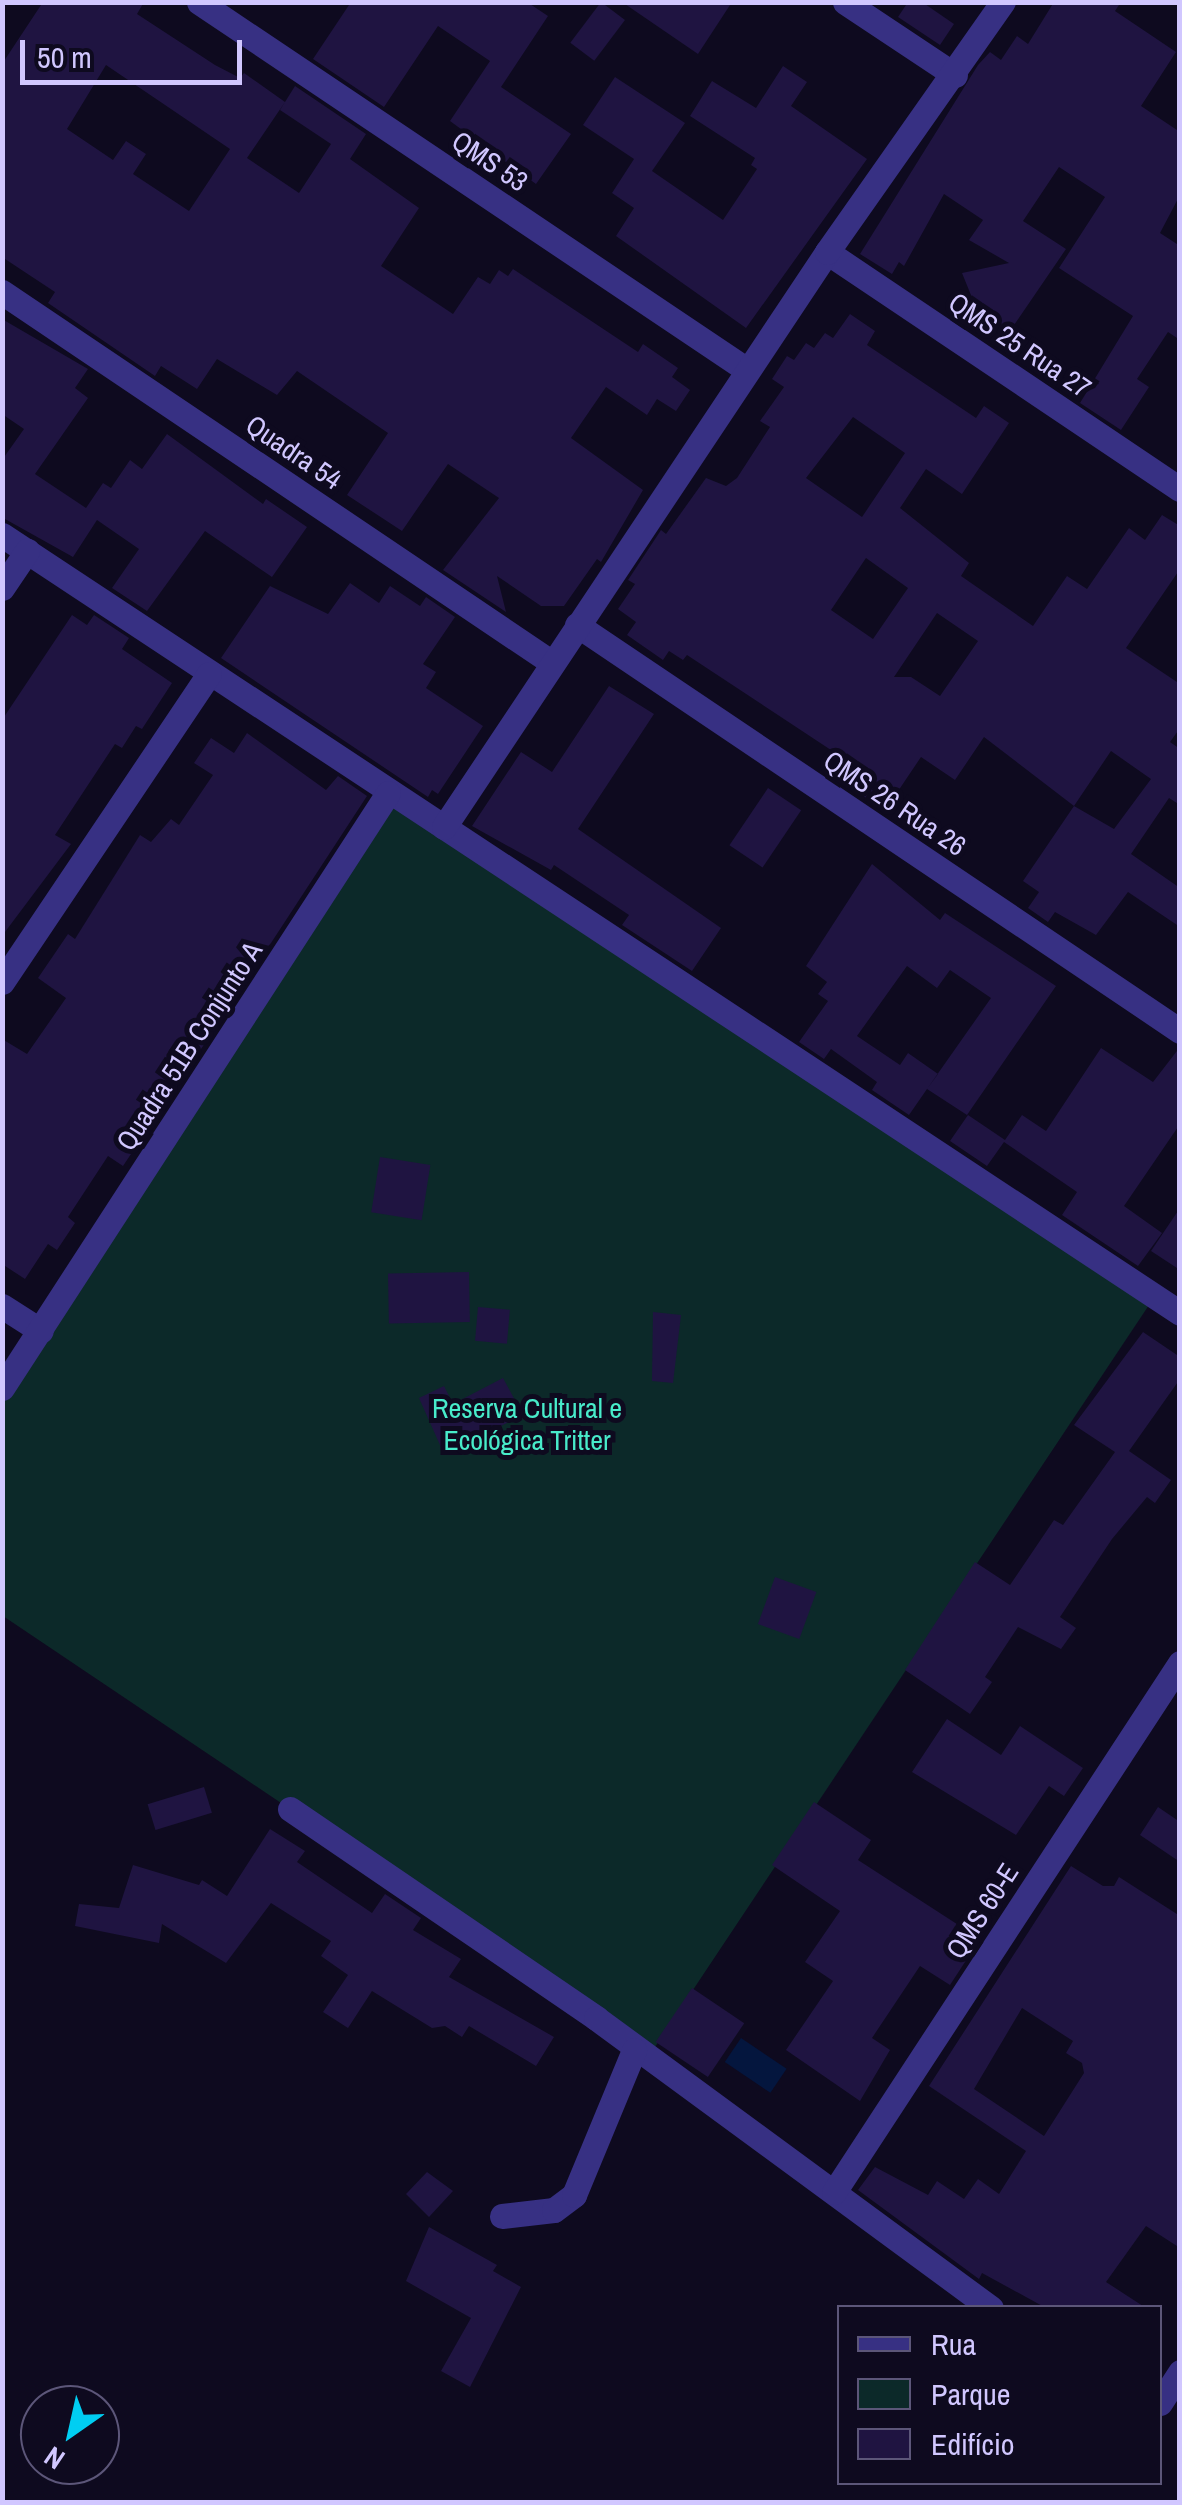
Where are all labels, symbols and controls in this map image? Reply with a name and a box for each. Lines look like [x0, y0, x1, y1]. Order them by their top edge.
scale bar [25, 20, 248, 82]
text: 50 m [37, 37, 92, 77]
street label: QMS 53 [446, 124, 534, 198]
street label: QMS 25 Rua 27 [942, 285, 1098, 405]
street label: Quadra 54 [240, 408, 348, 496]
street label: QMS 26 Rua 26 [817, 743, 973, 863]
street label: Quadra 51B Conjunto A [109, 935, 269, 1157]
park label: Reserva Cultural e Ecológica Tritter [432, 1391, 622, 1457]
street label: QMS 60-E [939, 1857, 1025, 1965]
legend [837, 2305, 1162, 2485]
text: Rua [931, 2324, 976, 2364]
text: Parque [931, 2374, 1010, 2414]
north arrow [20, 2385, 120, 2485]
text: Edifício [931, 2424, 1014, 2464]
text: N [37, 2438, 72, 2479]

